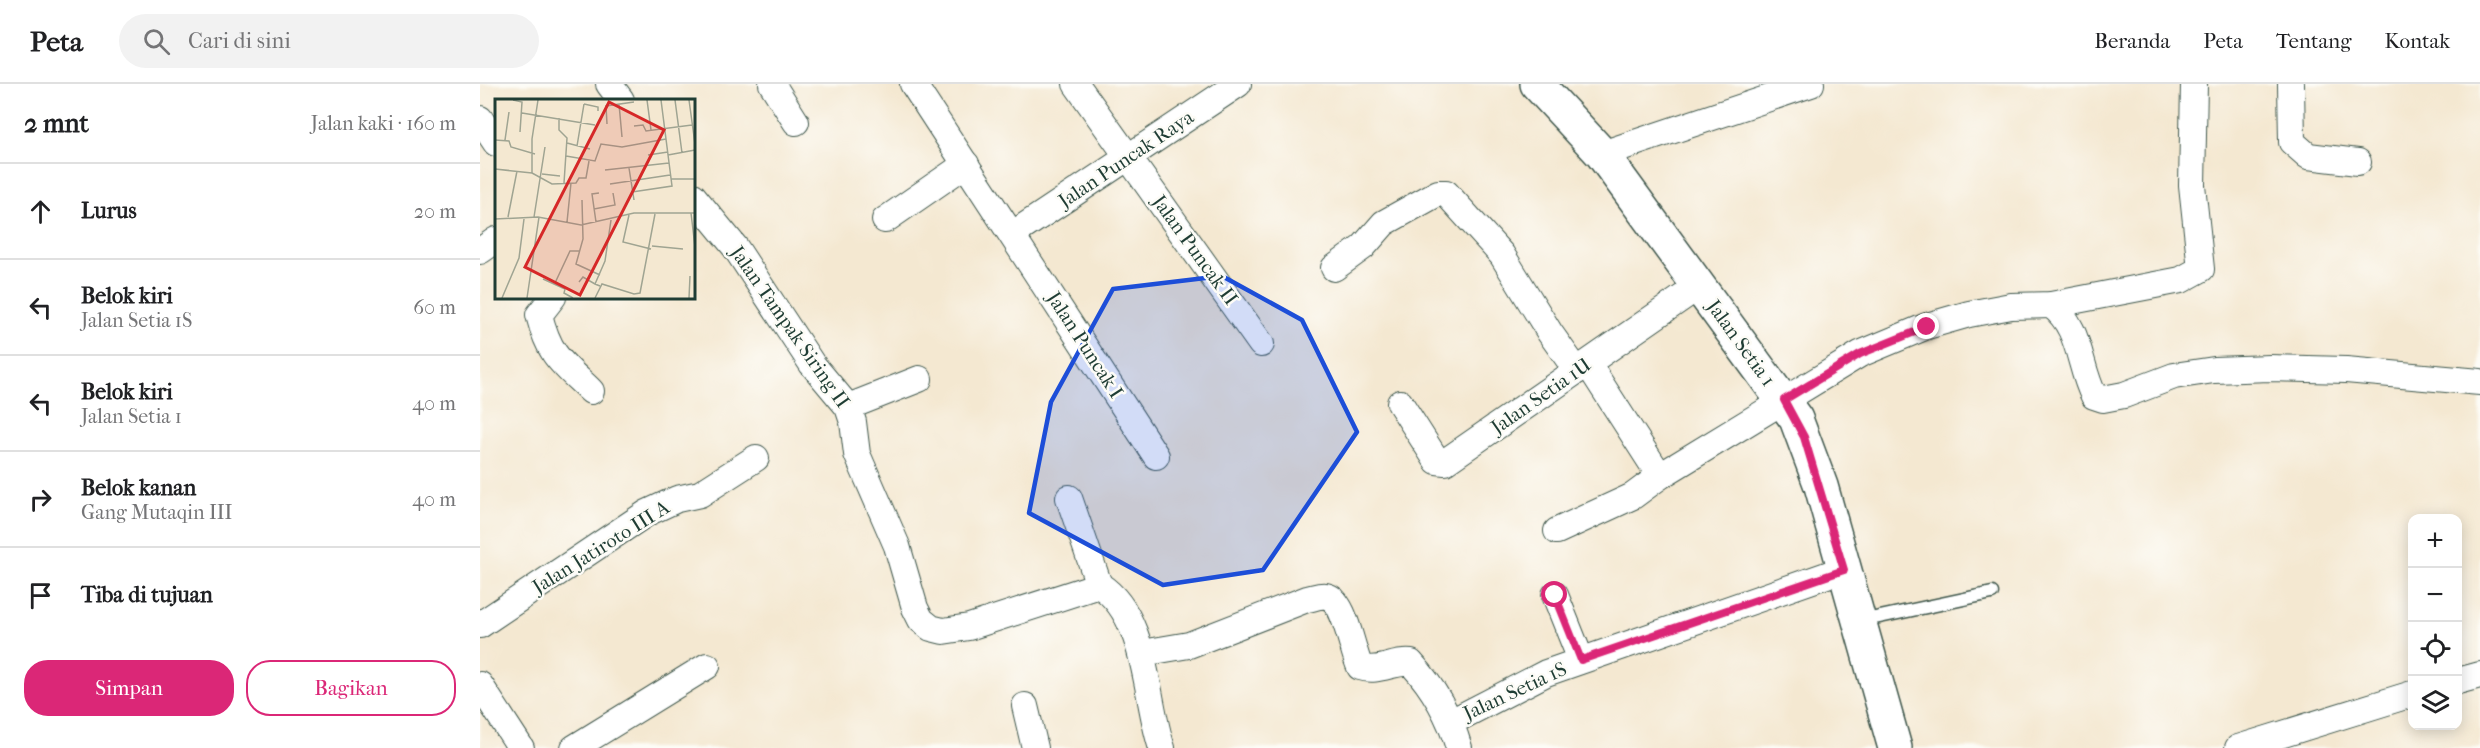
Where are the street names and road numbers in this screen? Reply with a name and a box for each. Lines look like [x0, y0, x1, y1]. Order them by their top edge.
street label: Jalan Puncak Raya [1052, 105, 1199, 214]
street label: Jalan Puncak II [1146, 189, 1243, 310]
street label: Jalan Tampak Siring II [724, 240, 855, 412]
street label: Jalan Puncak I [1041, 286, 1128, 403]
street label: Jalan Setia 1 [1701, 294, 1780, 391]
street label: Jalan Setia 1U [1485, 353, 1596, 440]
street label: Jalan Jatiroto III A [527, 495, 675, 599]
street label: Jalan Setia 1S [1458, 657, 1570, 726]

